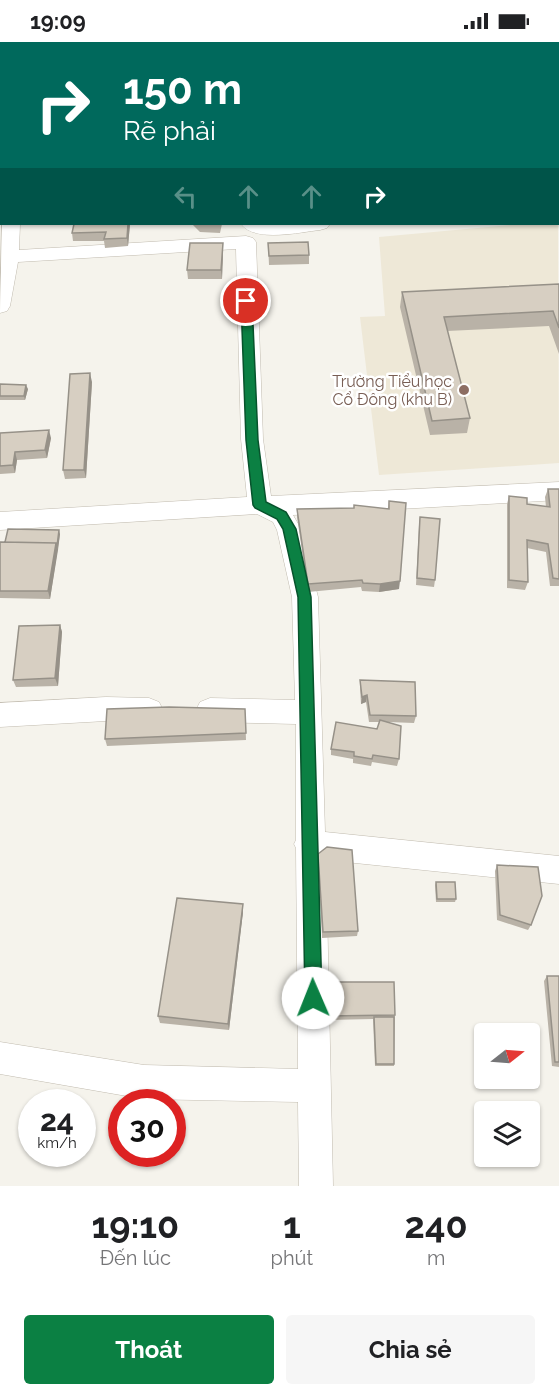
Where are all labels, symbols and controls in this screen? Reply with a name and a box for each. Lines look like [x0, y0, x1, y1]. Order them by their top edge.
text: 19:09 [30, 8, 86, 34]
text: 150 m [123, 65, 242, 114]
icon: right [24, 66, 102, 144]
text: Rẽ phải [123, 115, 216, 146]
icon: left [169, 180, 202, 213]
icon: ahead [232, 180, 265, 213]
icon: ahead [295, 180, 328, 213]
icon: right [358, 180, 391, 213]
pin [220, 275, 271, 326]
icon: arrive [229, 284, 262, 317]
place label: Trường Tiểu học Cổ Đông (khu B) [332, 372, 452, 409]
marker: Trường Tiểu học Cổ Đông (khu B) [457, 383, 471, 397]
position arrow [281, 966, 345, 1030]
north arrow [474, 1023, 540, 1089]
map controls [474, 1023, 540, 1167]
speed limit sign: 30 [108, 1089, 186, 1167]
button: layers [474, 1101, 540, 1167]
text: 24 [40, 1103, 74, 1138]
text: km/h [37, 1134, 77, 1152]
text: 19:10 [91, 1204, 179, 1246]
text: 1 [283, 1204, 301, 1246]
text: 240 [405, 1204, 468, 1246]
text: Đến lúc [100, 1246, 171, 1270]
text: phút [271, 1246, 313, 1270]
text: m [427, 1246, 445, 1270]
button: Thoát [24, 1315, 274, 1384]
button: Chia sẻ [286, 1315, 535, 1384]

